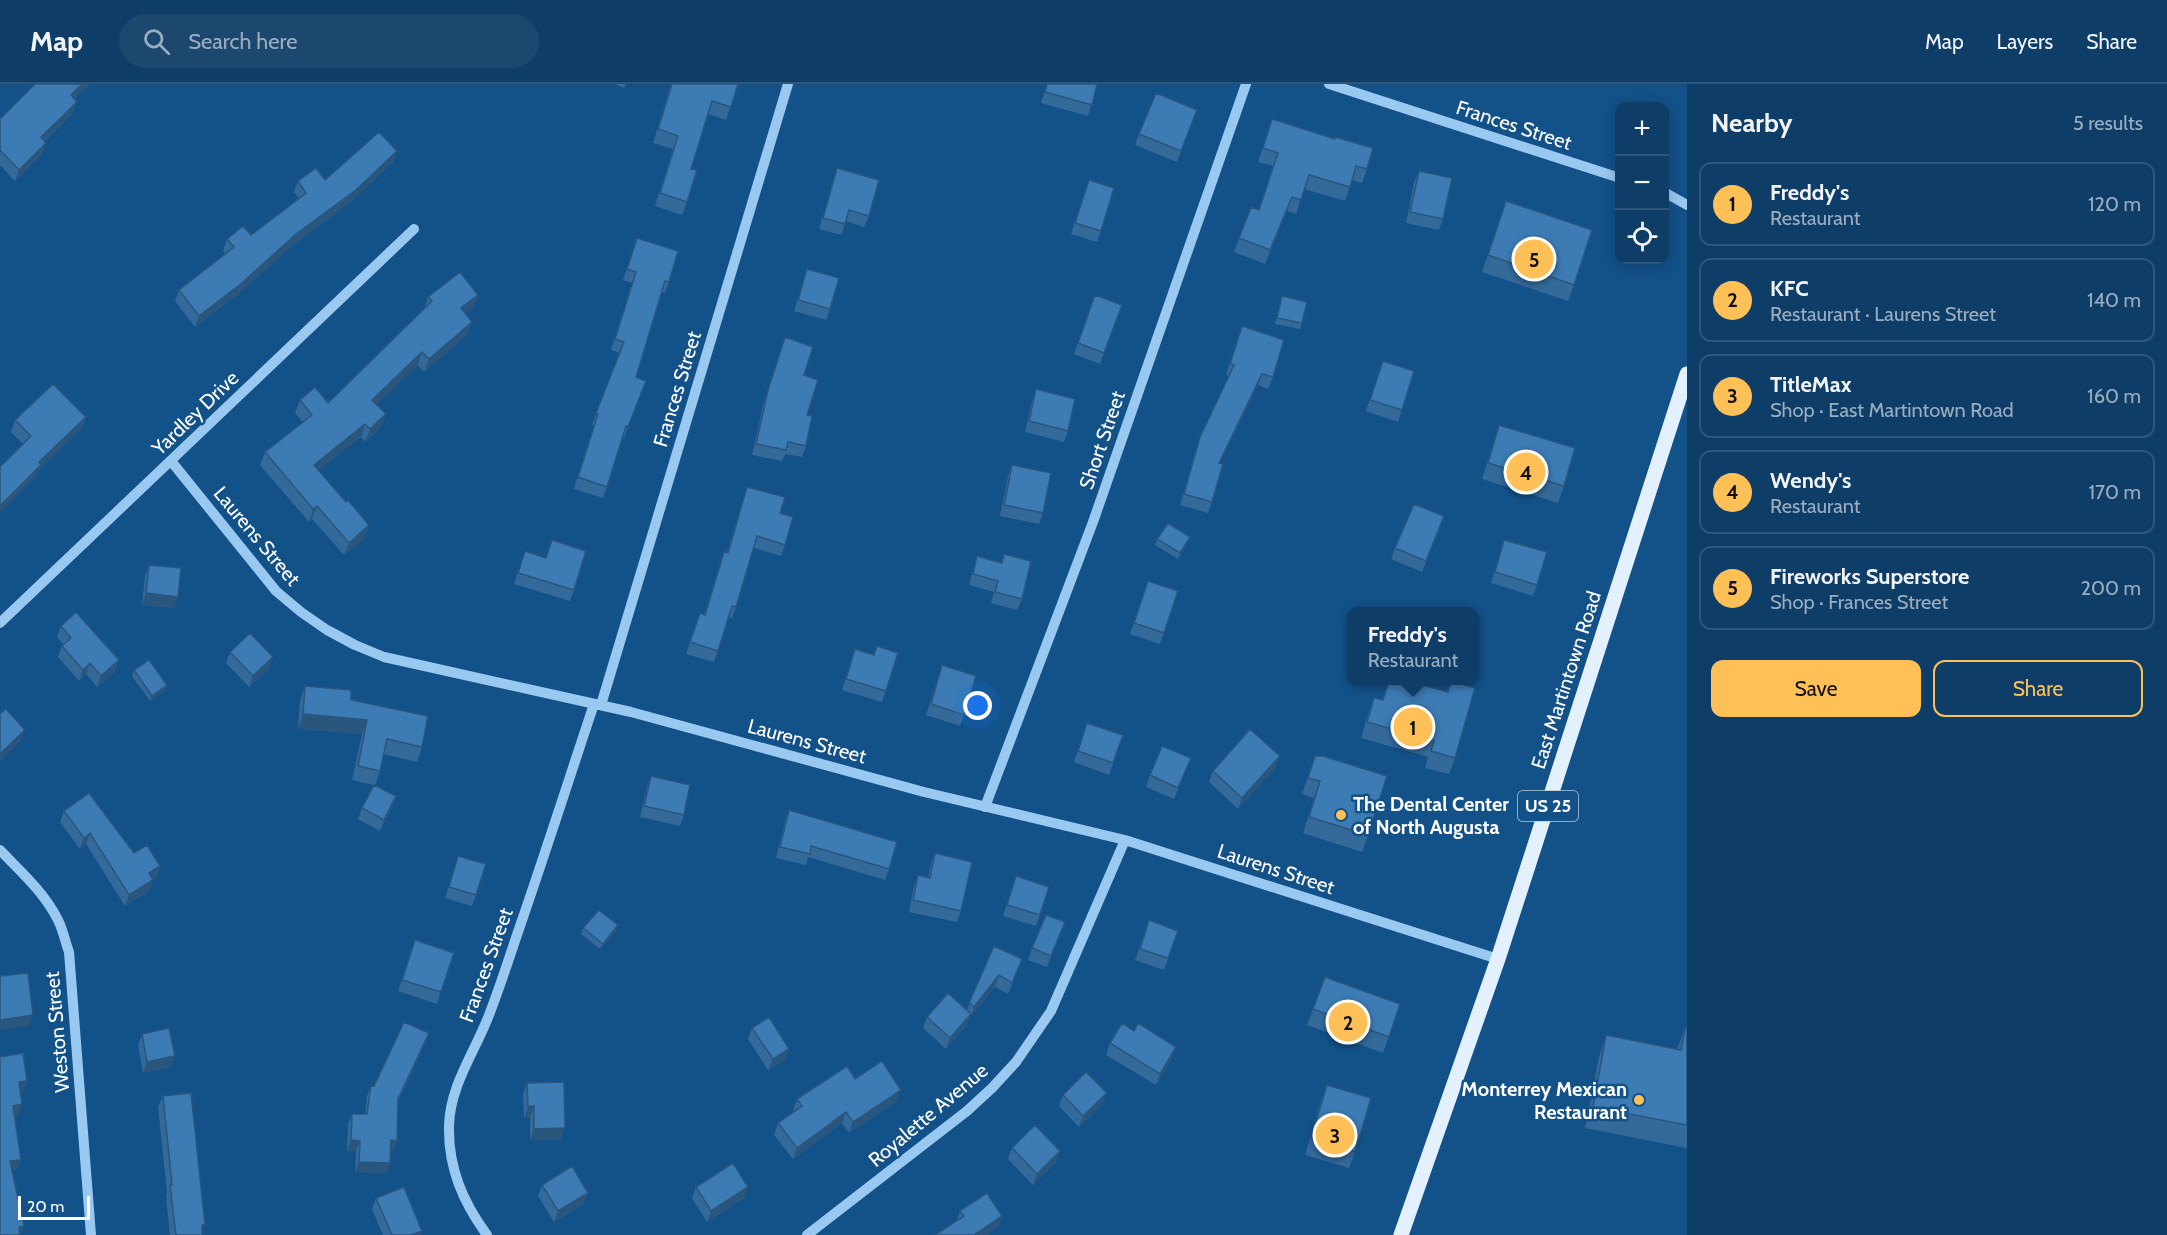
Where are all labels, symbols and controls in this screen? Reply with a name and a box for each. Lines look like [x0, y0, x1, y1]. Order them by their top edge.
search box [119, 14, 539, 68]
text: Map [30, 24, 83, 58]
icon: search [140, 25, 173, 58]
text: Search here [188, 28, 297, 55]
text: Map [1925, 29, 1964, 54]
text: Layers [1997, 29, 2053, 54]
text: Share [2086, 29, 2137, 54]
street label: Frances Street [1453, 95, 1575, 155]
map controls [1615, 102, 1669, 264]
button: + [1615, 102, 1669, 156]
text: Nearby [1711, 107, 1792, 139]
text: 5 results [2073, 111, 2143, 135]
button: − [1615, 156, 1669, 210]
text: Freddy's [1770, 179, 1849, 206]
text: 1 [1729, 192, 1736, 216]
text: 120 m [2088, 192, 2141, 216]
text: Restaurant [1770, 206, 1861, 230]
button: locate [1615, 210, 1669, 264]
pin: 5 [1514, 236, 1553, 282]
text: KFC [1770, 275, 1809, 302]
text: 2 [1727, 288, 1738, 312]
text: 140 m [2087, 288, 2141, 312]
text: Restaurant · Laurens Street [1770, 302, 1996, 326]
street label: Frances Street [648, 328, 706, 450]
street label: Yardley Drive [146, 366, 243, 461]
text: TitleMax [1770, 371, 1852, 398]
text: 3 [1727, 384, 1738, 408]
text: 160 m [2087, 384, 2141, 408]
street label: Short Street [1074, 387, 1130, 492]
text: Shop · East Martintown Road [1770, 398, 2014, 422]
pin: 4 [1506, 450, 1546, 494]
text: Wendy's [1770, 467, 1851, 494]
text: 4 [1726, 480, 1739, 504]
text: 170 m [2089, 480, 2141, 504]
street label: Laurens Street [209, 482, 305, 591]
text: Restaurant [1770, 494, 1861, 518]
text: Fireworks Superstore [1770, 563, 1969, 590]
text: 5 [1727, 576, 1738, 600]
text: 200 m [2081, 576, 2141, 600]
street label: East Martintown Road [1526, 588, 1606, 772]
text: Shop · Frances Street [1770, 590, 1948, 614]
popup [1347, 607, 1479, 685]
text: Freddy's [1368, 621, 1447, 648]
text: Restaurant [1368, 648, 1458, 672]
button: Save [1711, 660, 1921, 717]
button: Share [1933, 660, 2143, 717]
your location [963, 691, 992, 720]
pin: 1 [1394, 704, 1432, 750]
street label: Laurens Street [745, 714, 869, 768]
road number: US 25 [1518, 791, 1578, 821]
place label: The Dental Center of North Augusta [1353, 792, 1509, 839]
marker: The Dental Center of North Augusta [1334, 808, 1348, 822]
street label: Laurens Street [1214, 839, 1338, 899]
street label: Frances Street [454, 904, 518, 1025]
street label: Weston Street [40, 970, 74, 1094]
pin: 2 [1328, 1000, 1368, 1044]
street label: Royalette Avenue [863, 1058, 993, 1172]
place label: Monterrey Mexican Restaurant [1461, 1077, 1627, 1124]
marker: Monterrey Mexican Restaurant [1632, 1093, 1646, 1107]
pin: 3 [1316, 1112, 1354, 1158]
scale bar [18, 1193, 90, 1220]
text: 20 m [27, 1197, 64, 1216]

